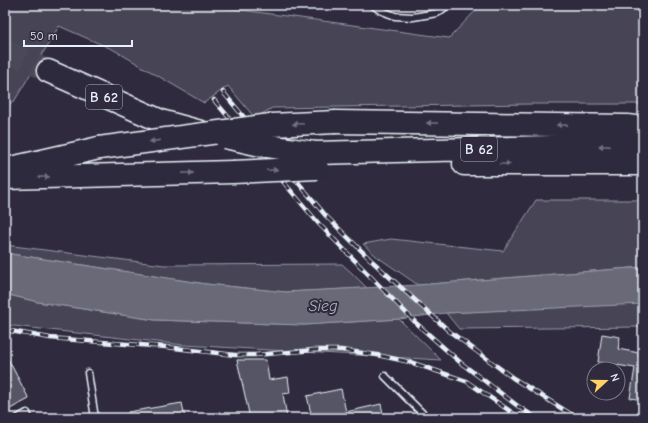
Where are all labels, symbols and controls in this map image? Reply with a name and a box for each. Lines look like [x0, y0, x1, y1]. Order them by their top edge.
scale bar [24, 22, 132, 48]
text: 50 m [30, 29, 58, 43]
road number: B 62 [86, 85, 122, 109]
one-way arrow [425, 120, 438, 126]
one-way arrow [292, 121, 304, 128]
one-way arrow [555, 122, 568, 128]
road number: B 62 [461, 137, 497, 161]
one-way arrow [148, 138, 161, 144]
one-way arrow [598, 143, 610, 150]
one-way arrow [499, 161, 512, 167]
one-way arrow [266, 167, 279, 173]
one-way arrow [182, 170, 195, 176]
one-way arrow [38, 174, 51, 180]
water label: Sieg [308, 297, 338, 315]
north arrow [586, 361, 626, 401]
text: N [608, 372, 622, 383]

